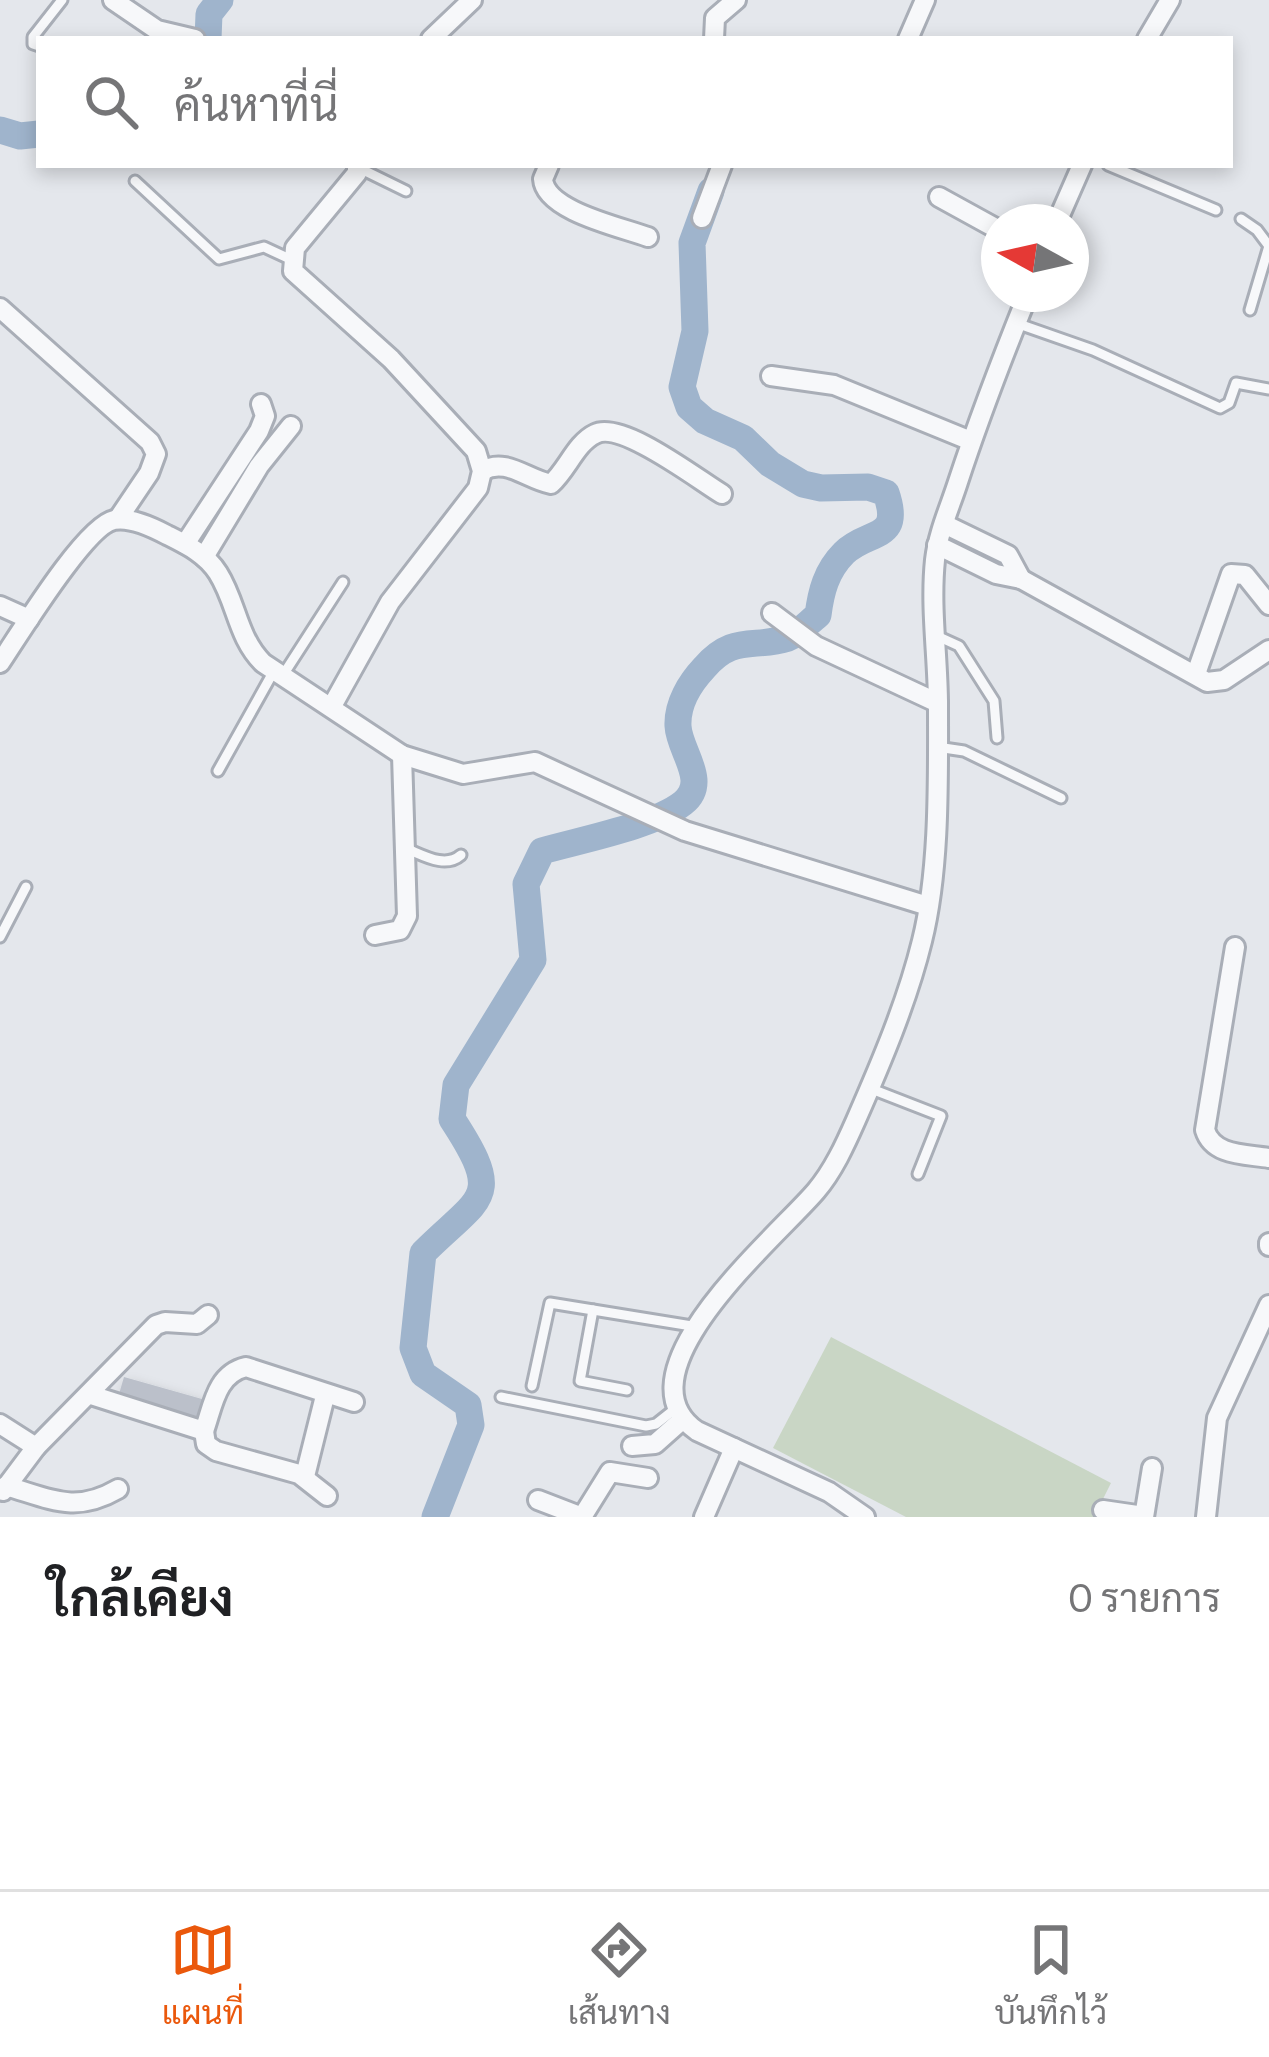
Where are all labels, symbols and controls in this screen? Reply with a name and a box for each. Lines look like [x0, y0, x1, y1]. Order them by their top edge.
search box [36, 36, 1233, 168]
icon: search [78, 69, 144, 135]
text: ค้นหาที่นี่ [174, 75, 338, 130]
north arrow [981, 204, 1089, 312]
text: ใกล้เคียง [48, 1564, 234, 1627]
text: 0 รายการ [1068, 1572, 1221, 1620]
tab: แผนที่ [162, 1917, 244, 2032]
tab: เส้นทาง [568, 1917, 671, 2032]
tab: บันทึกไว้ [994, 1917, 1107, 2032]

